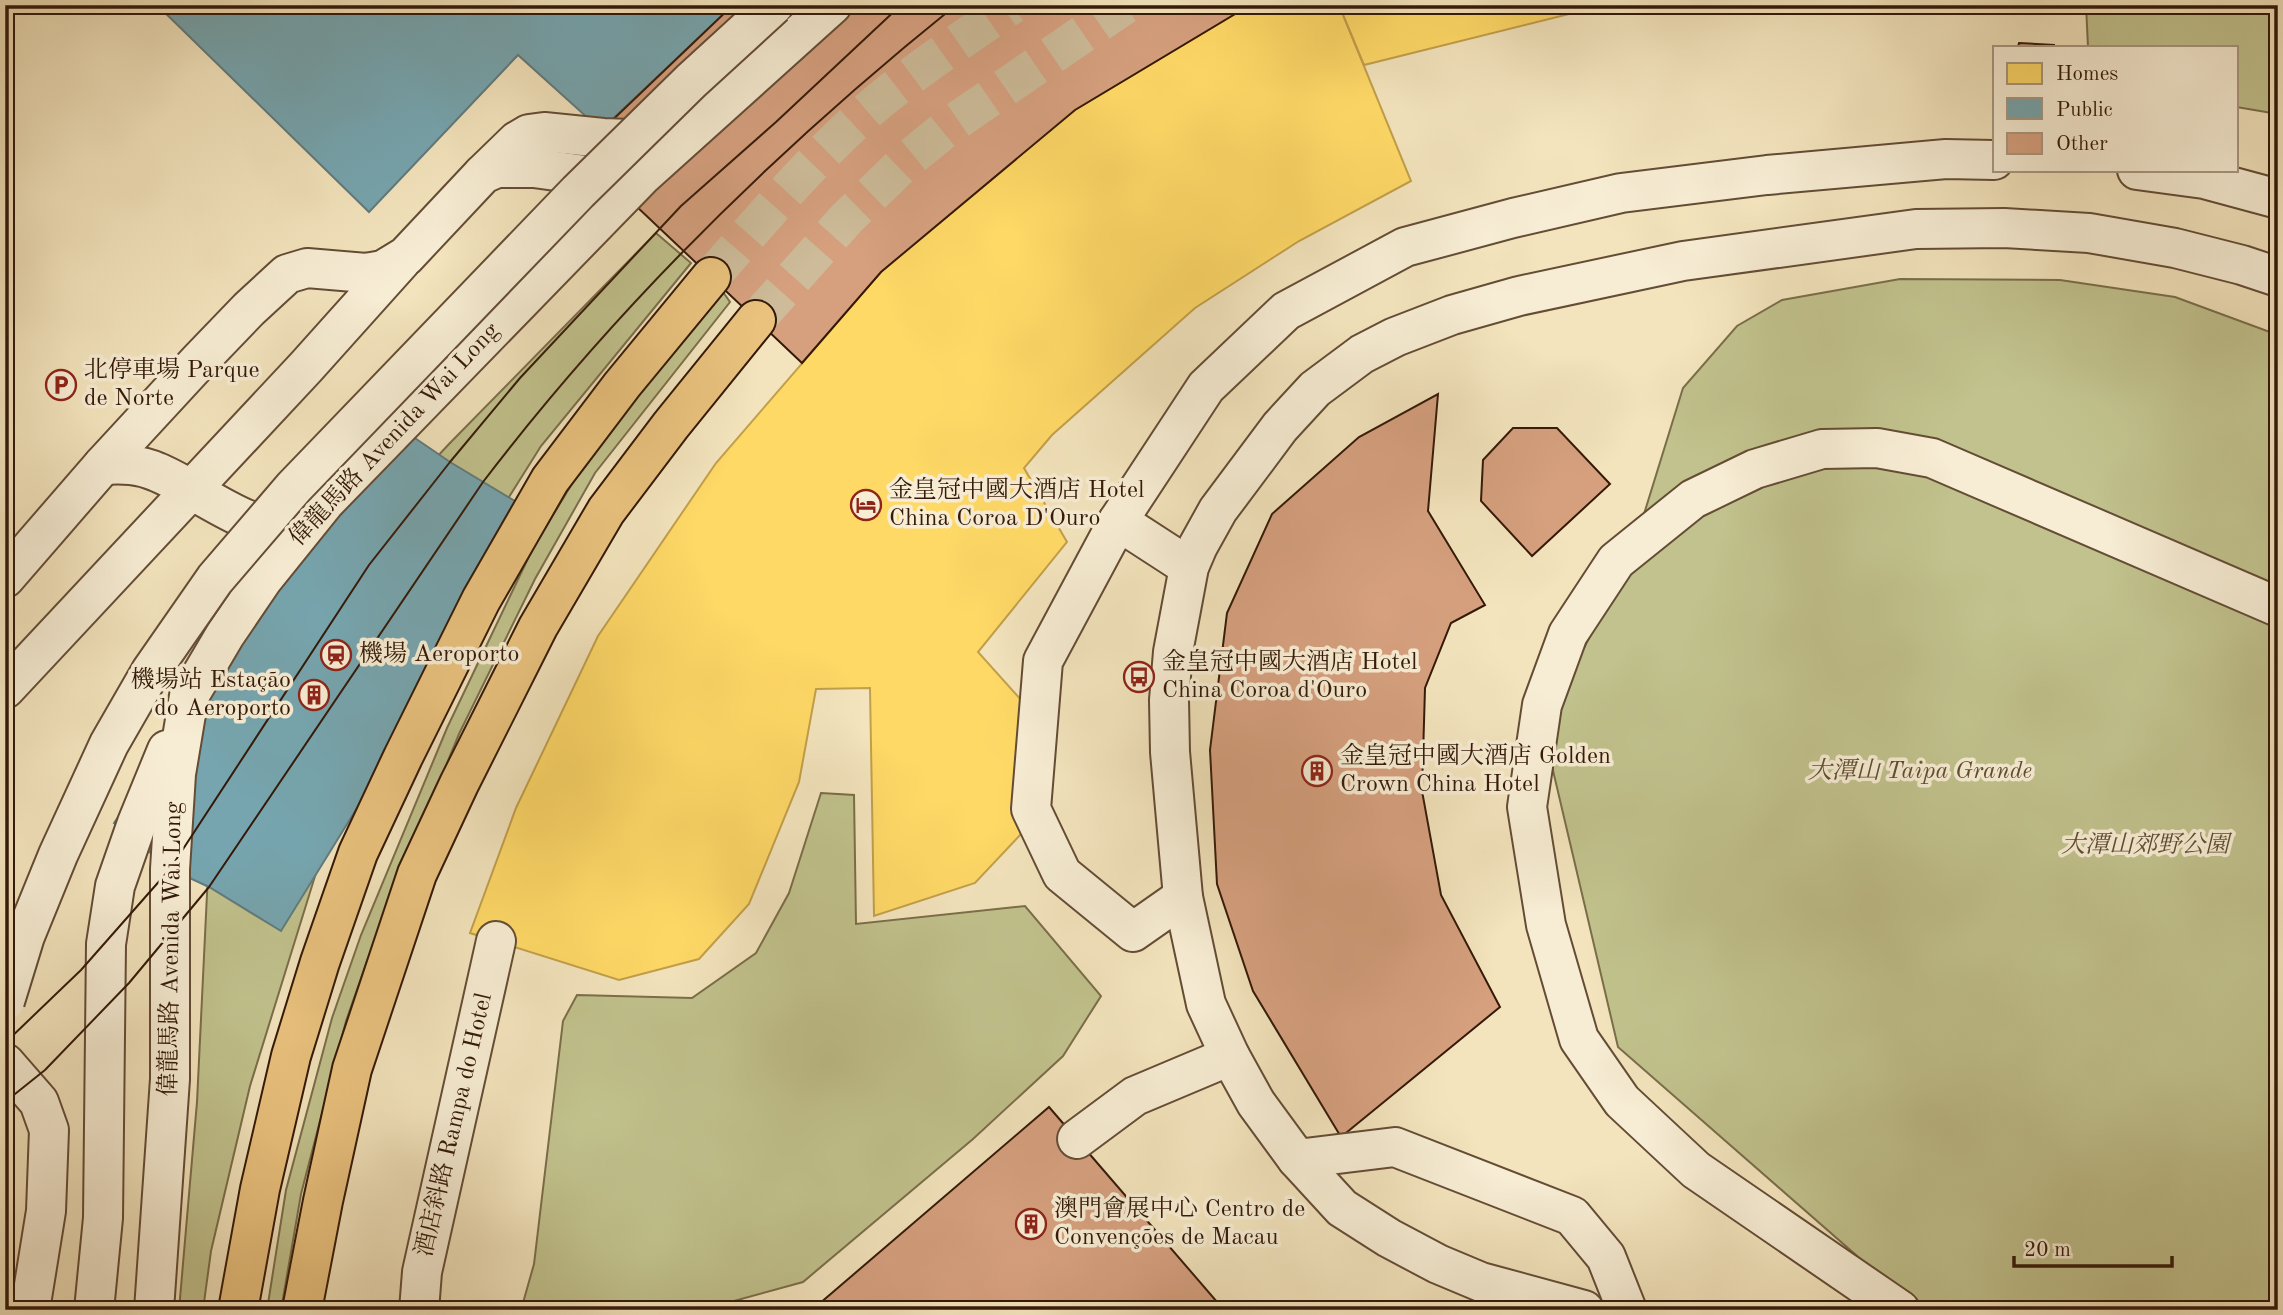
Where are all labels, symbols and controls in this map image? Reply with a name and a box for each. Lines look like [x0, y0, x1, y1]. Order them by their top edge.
legend [1993, 46, 2238, 172]
text: Homes [2056, 64, 2118, 85]
text: Public [2056, 100, 2113, 121]
text: Other [2056, 134, 2108, 155]
street label: 偉龍馬路 Avenida Wai Long [283, 317, 505, 551]
place label: 北停車場 Parque de Norte [84, 356, 260, 411]
parking icon: 北停車場 Parque de Norte [44, 368, 78, 402]
place label: 金皇冠中國大酒店 Hotel China Coroa D'Ouro [889, 476, 1144, 531]
hotel icon: 金皇冠中國大酒店 Hotel China Coroa D'Ouro [849, 488, 883, 522]
station icon: 機場 Aeroporto [319, 638, 353, 672]
place label: 機場 Aeroporto [359, 640, 519, 667]
place label: 金皇冠中國大酒店 Hotel China Coroa d'Ouro [1162, 648, 1417, 703]
bus stop icon: 金皇冠中國大酒店 Hotel China Coroa d'Ouro [1122, 660, 1156, 694]
place label: 機場站 Estação do Aeroporto [131, 666, 291, 721]
building icon: 機場站 Estação do Aeroporto [297, 678, 331, 712]
place label: 金皇冠中國大酒店 Golden Crown China Hotel [1340, 742, 1611, 797]
building icon: 金皇冠中國大酒店 Golden Crown China Hotel [1300, 754, 1334, 788]
park label: 大潭山 Taipa Grande [1808, 757, 2032, 784]
street label: 偉龍馬路 Avenida Wai Long [154, 801, 187, 1097]
park label: 大潭山郊野公園 [2061, 831, 2233, 858]
street label: 酒店斜路 Rampa do Hotel [410, 990, 497, 1259]
place label: 澳門會展中心 Centro de Convenções de Macau [1054, 1195, 1305, 1250]
building icon: 澳門會展中心 Centro de Convenções de Macau [1014, 1207, 1048, 1241]
scale bar [2014, 1224, 2171, 1268]
text: 20 m [2024, 1240, 2071, 1261]

